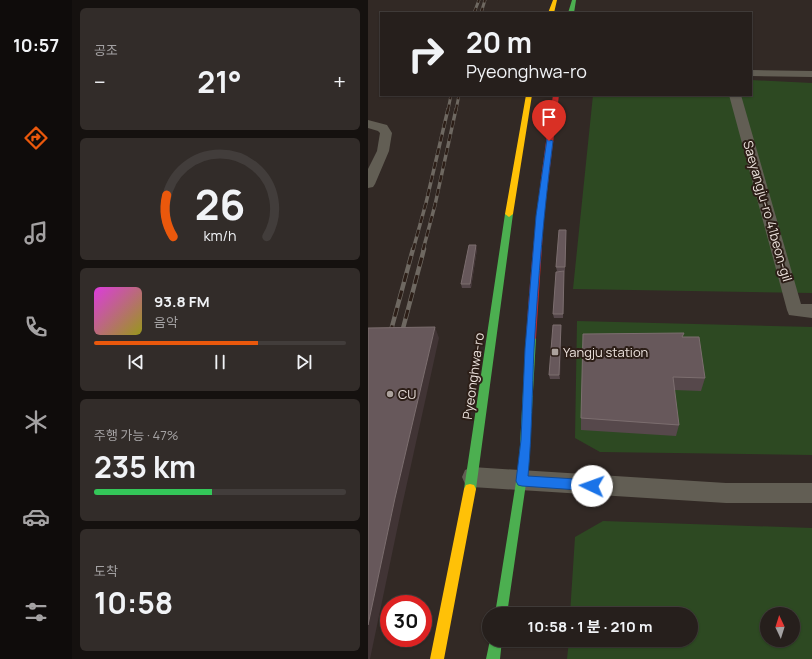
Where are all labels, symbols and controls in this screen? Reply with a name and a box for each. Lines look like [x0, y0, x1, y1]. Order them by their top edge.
text: 20 m [466, 23, 532, 61]
icon: right [400, 28, 452, 80]
text: 10:57 [13, 33, 59, 57]
text: 공조 [94, 41, 118, 59]
text: Pyeonghwa-ro [466, 59, 587, 83]
text: 21° [197, 61, 242, 102]
text: − [94, 67, 106, 97]
text: + [333, 67, 346, 97]
pin [532, 100, 566, 141]
icon: arrive [538, 106, 560, 128]
icon: directions [22, 124, 50, 152]
street label: Saeyangju-ro 41beon-gil [739, 138, 797, 284]
text: 26 [195, 176, 245, 232]
icon: music [22, 219, 50, 247]
text: km/h [203, 226, 237, 245]
text: 93.8 FM [154, 291, 209, 312]
icon: phone [22, 313, 50, 341]
text: 음악 [154, 313, 178, 331]
street label: Pyeonghwa-ro [458, 331, 488, 421]
place label: Yangju station [563, 343, 648, 361]
marker: Yangju station [550, 347, 560, 357]
icon: previous [125, 351, 147, 373]
icon: pause [209, 351, 231, 373]
icon: next [293, 351, 315, 373]
place label: CU [398, 385, 416, 403]
marker: CU [385, 389, 395, 399]
icon: climate [22, 408, 50, 436]
text: 주행 가능 · 47% [94, 426, 179, 444]
text: 235 km [94, 446, 196, 487]
position arrow [571, 465, 613, 507]
icon: car [22, 503, 50, 531]
text: 도착 [94, 562, 118, 580]
text: 10:58 [94, 582, 173, 623]
speed limit sign: 30 [380, 595, 432, 647]
icon: filters [22, 598, 50, 626]
north arrow [760, 607, 800, 647]
map controls [760, 607, 800, 647]
text: 10:58 · 1 분 · 210 m [528, 616, 652, 637]

